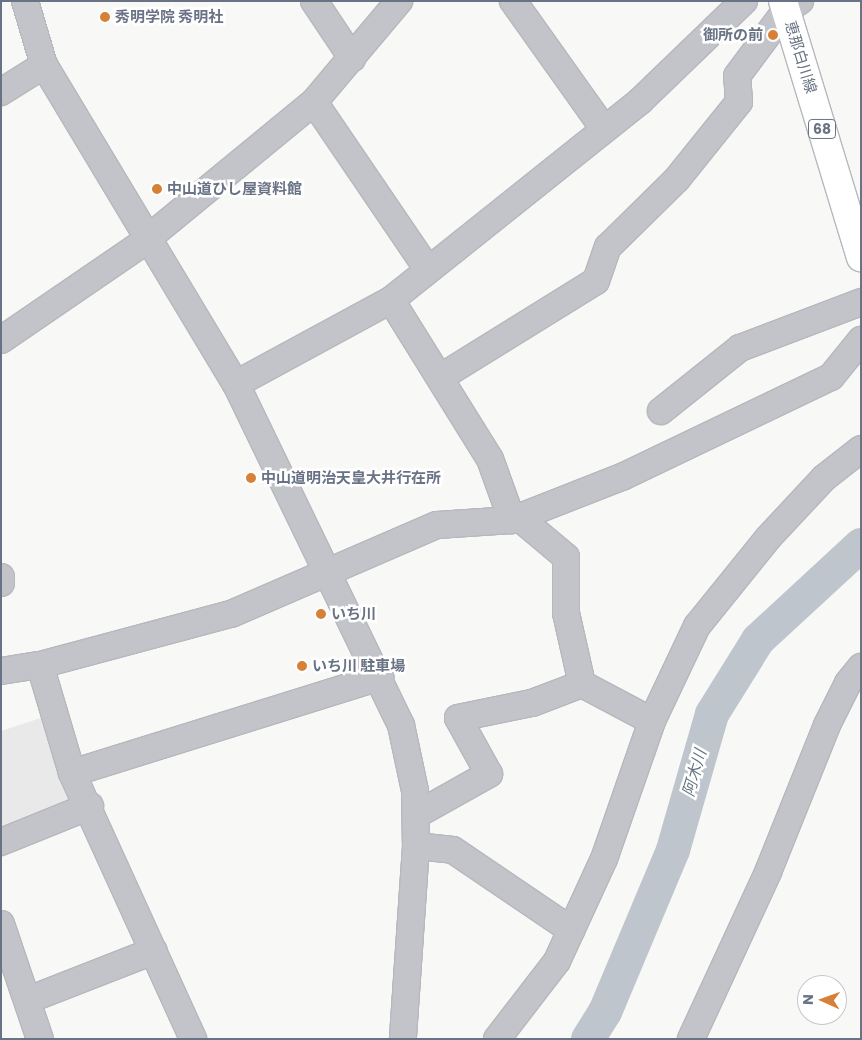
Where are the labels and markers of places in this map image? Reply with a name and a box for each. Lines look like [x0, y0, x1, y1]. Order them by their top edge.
place label: 秀明学院 秀明社 [115, 8, 223, 26]
marker: 秀明学院 秀明社 [99, 11, 111, 23]
place label: 御所の前 [703, 26, 763, 44]
marker: 御所の前 [767, 29, 779, 41]
place label: 中山道ひし屋資料館 [167, 180, 302, 198]
marker: 中山道ひし屋資料館 [151, 183, 163, 195]
place label: 中山道明治天皇大井行在所 [261, 469, 441, 487]
marker: 中山道明治天皇大井行在所 [245, 472, 257, 484]
place label: いち川 [331, 605, 376, 623]
marker: いち川 [315, 608, 327, 620]
place label: いち川 駐車場 [312, 657, 405, 675]
marker: いち川 駐車場 [296, 660, 308, 672]

